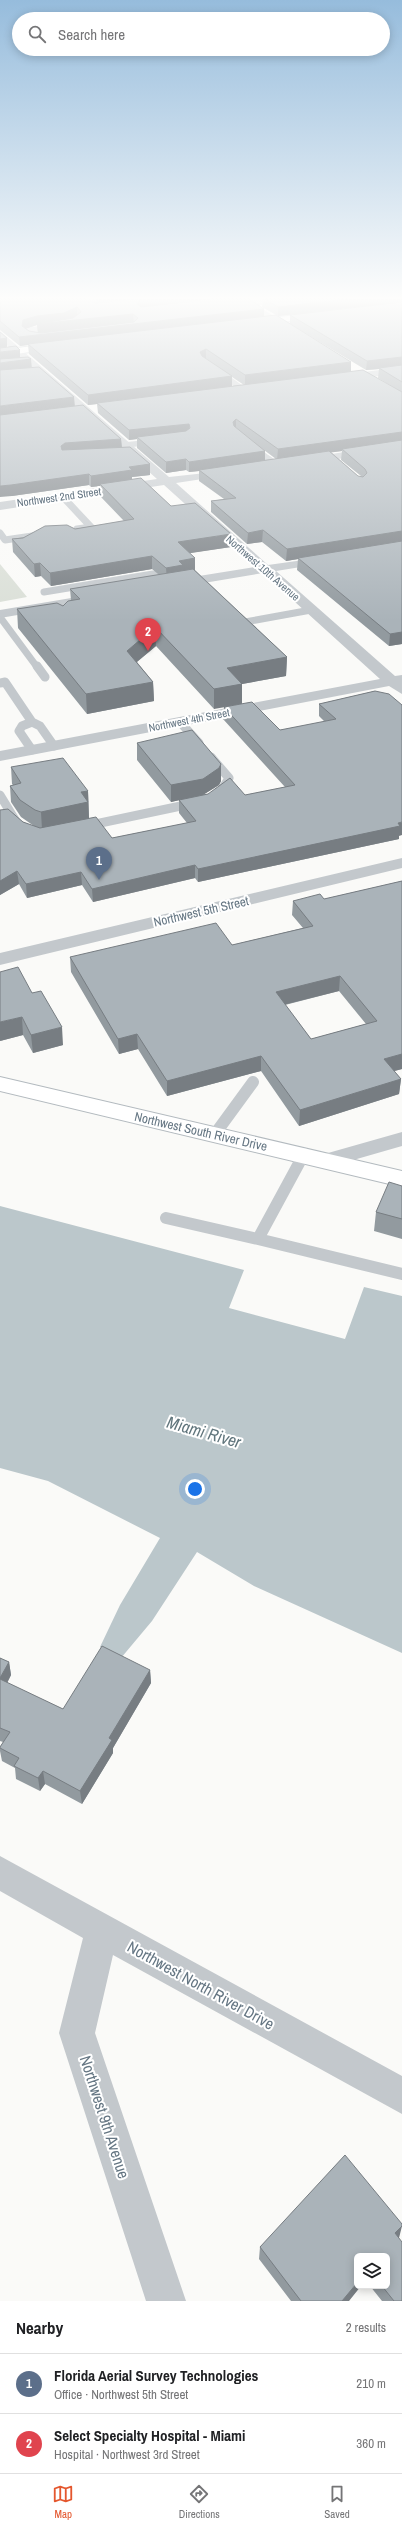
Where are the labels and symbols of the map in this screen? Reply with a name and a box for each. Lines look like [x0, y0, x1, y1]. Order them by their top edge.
street label: Northwest 2nd Street [16, 484, 102, 510]
street label: Northwest 10th Avenue [223, 532, 303, 604]
pin: 2 [135, 618, 161, 651]
street label: Northwest 4th Street [147, 705, 231, 735]
pin: 1 [86, 847, 112, 880]
street label: Northwest 5th Street [152, 892, 250, 931]
street label: Northwest South River Drive [133, 1108, 269, 1155]
water label: Miami River [164, 1410, 245, 1453]
your location [185, 1479, 205, 1499]
street label: Northwest North River Drive [124, 1935, 278, 2035]
street label: Northwest 9th Avenue [75, 2053, 135, 2181]

